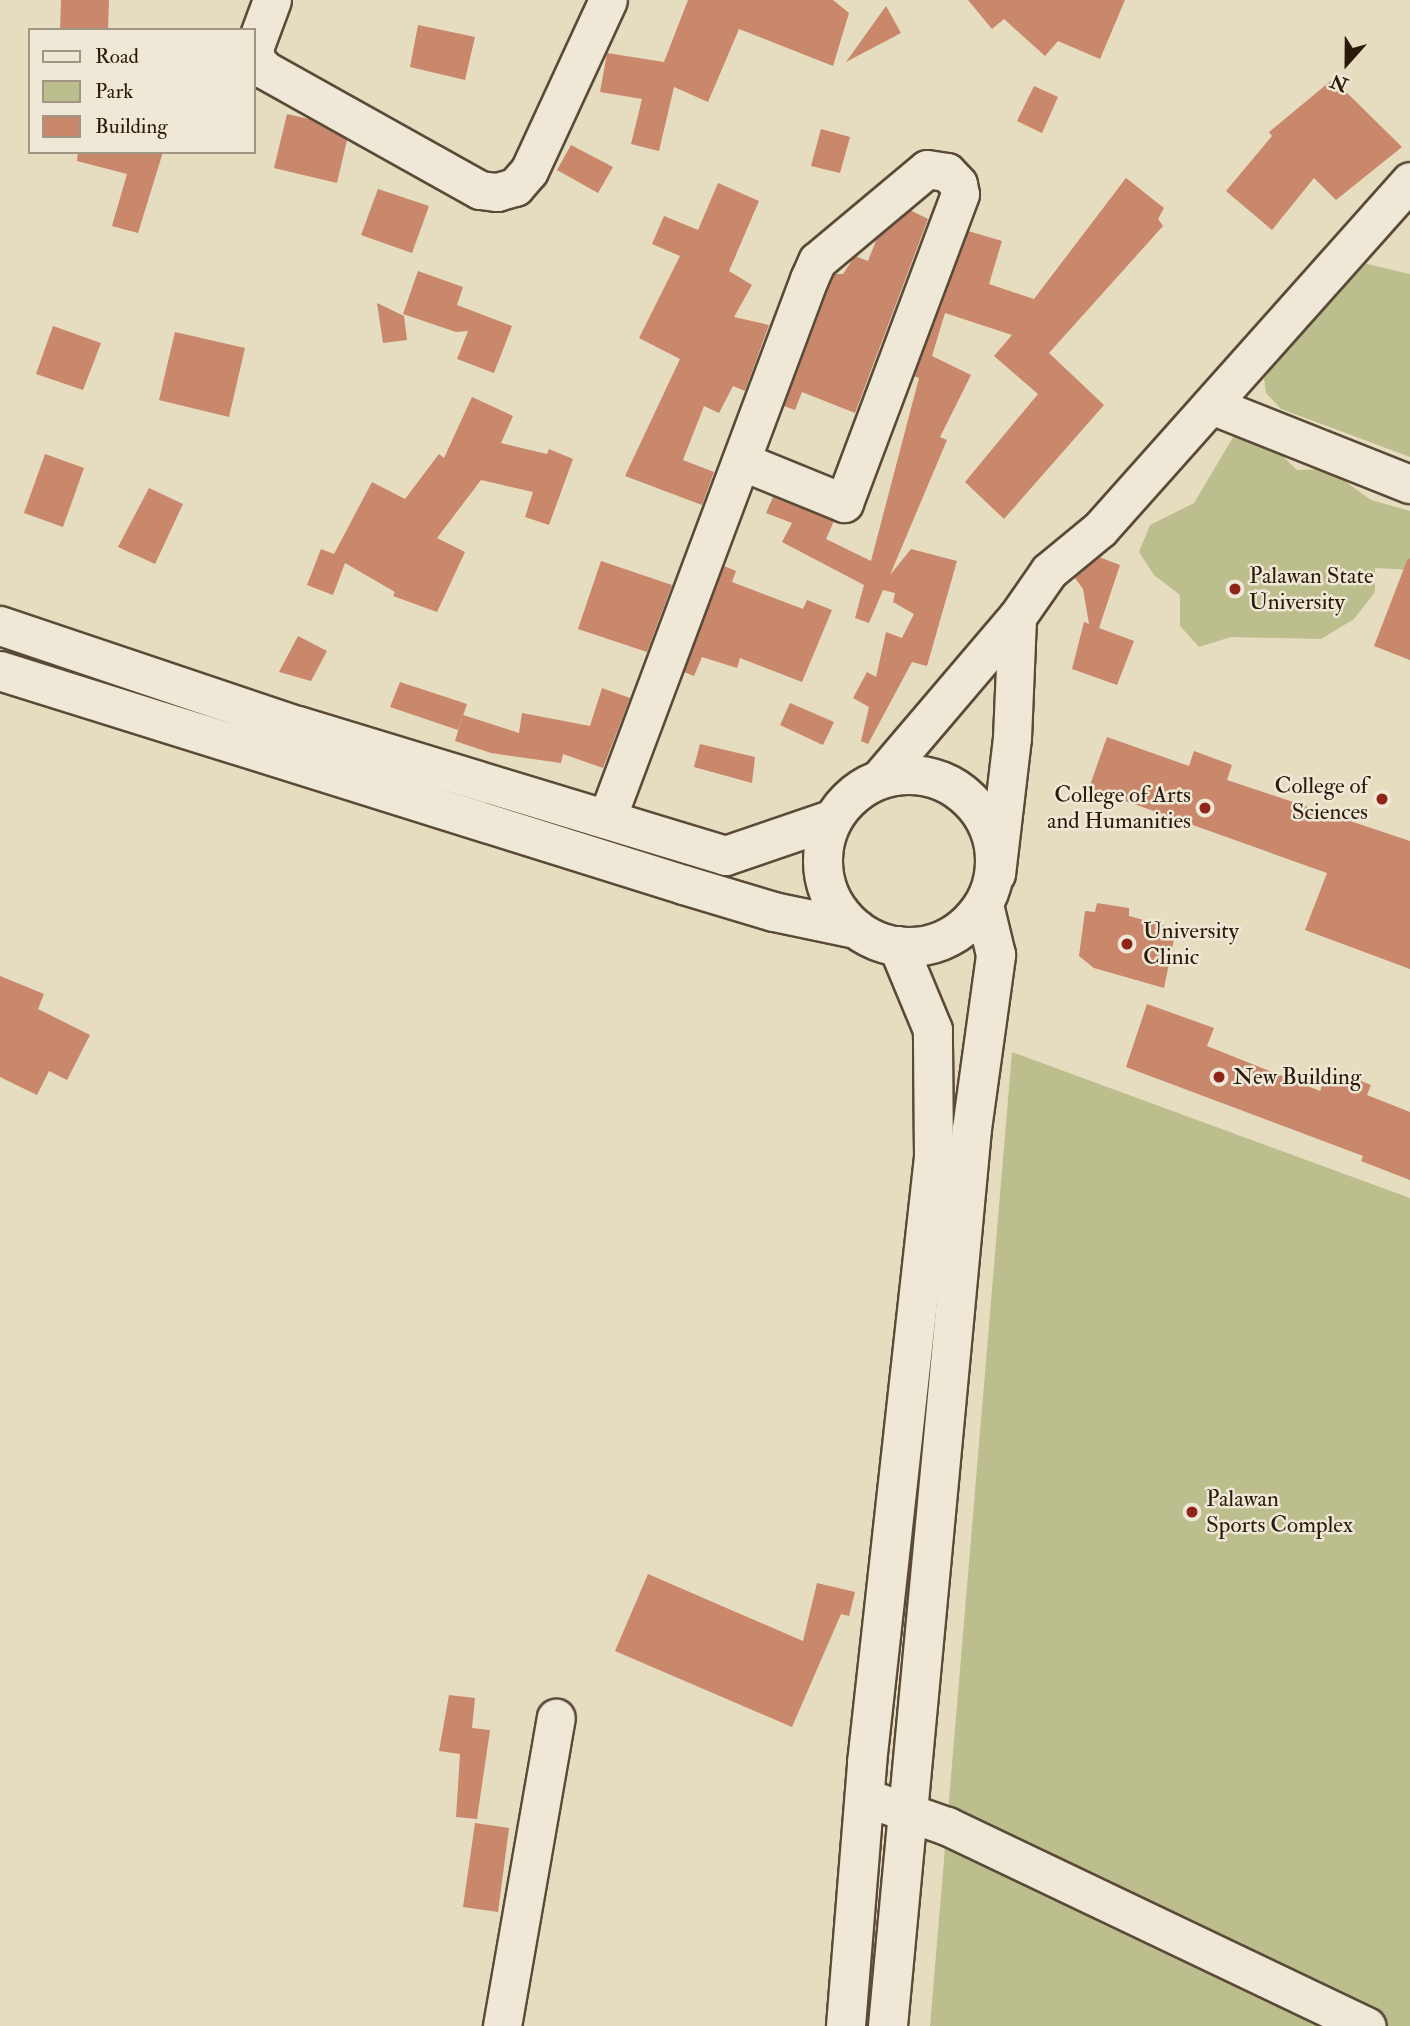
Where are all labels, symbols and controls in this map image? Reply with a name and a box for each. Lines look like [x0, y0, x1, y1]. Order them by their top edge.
legend [28, 28, 256, 154]
north arrow [1312, 28, 1382, 98]
text: Road [95, 43, 139, 70]
text: N [1327, 68, 1352, 97]
text: Park [95, 78, 133, 105]
text: Building [95, 113, 168, 140]
place label: Palawan State University [1249, 562, 1374, 616]
marker: Palawan State University [1227, 581, 1243, 597]
place label: College of Sciences [1275, 772, 1368, 826]
place label: College of Arts and Humanities [1047, 781, 1191, 835]
marker: College of Sciences [1374, 791, 1390, 807]
marker: College of Arts and Humanities [1197, 800, 1213, 816]
place label: University Clinic [1143, 917, 1239, 971]
marker: University Clinic [1117, 934, 1137, 954]
place label: New Building [1233, 1063, 1361, 1091]
marker: New Building [1211, 1069, 1227, 1085]
place label: Palawan Sports Complex [1206, 1485, 1353, 1539]
marker: Palawan Sports Complex [1184, 1504, 1200, 1520]

